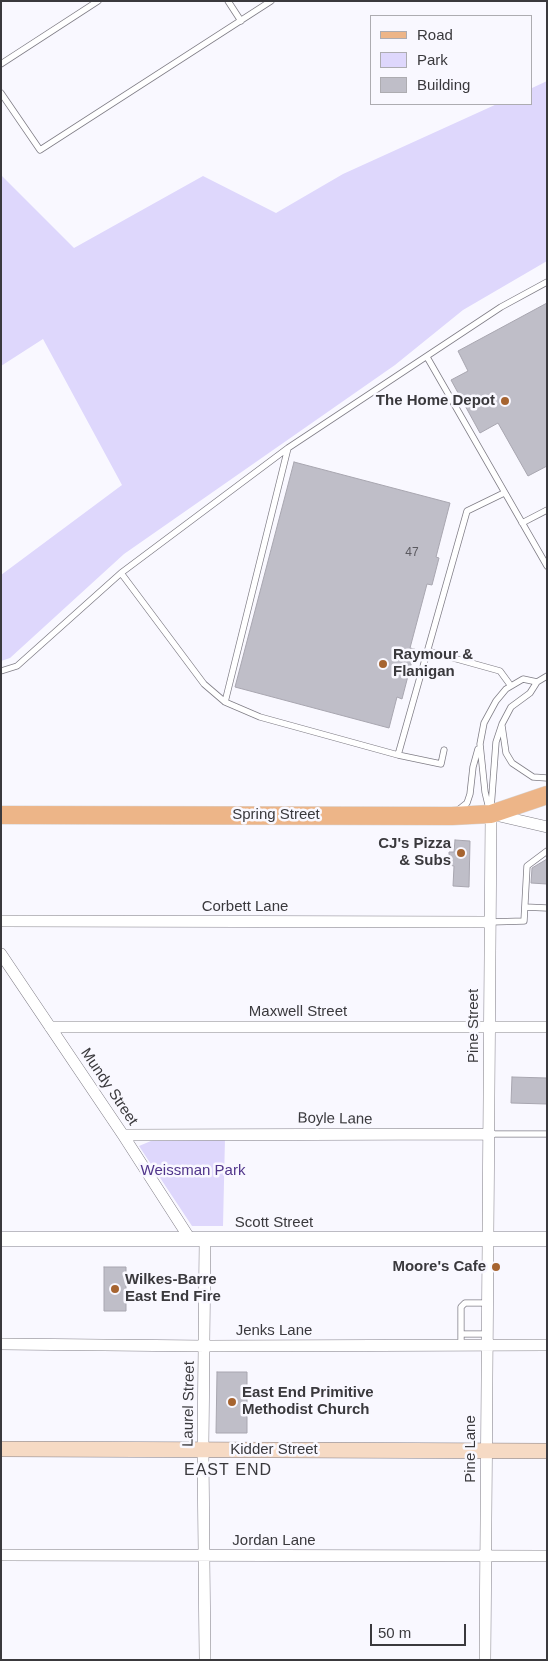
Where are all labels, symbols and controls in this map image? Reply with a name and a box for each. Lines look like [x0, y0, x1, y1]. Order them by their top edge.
legend [370, 15, 533, 105]
text: Road [417, 26, 453, 43]
text: Park [417, 51, 448, 68]
text: Building [417, 76, 470, 93]
place label: The Home Depot [376, 392, 495, 410]
marker: The Home Depot [499, 395, 511, 407]
house number: 47 [405, 546, 419, 560]
place label: Raymour & Flanigan [393, 646, 473, 681]
marker: Raymour & Flanigan [377, 658, 389, 670]
street label: Spring Street [232, 806, 320, 824]
place label: CJ's Pizza & Subs [378, 835, 451, 870]
marker: CJ's Pizza & Subs [455, 847, 467, 859]
street label: Corbett Lane [202, 898, 288, 916]
street label: Pine Street [465, 989, 483, 1063]
street label: Maxwell Street [249, 1003, 347, 1021]
street label: Mundy Street [77, 1045, 141, 1129]
street label: Boyle Lane [297, 1109, 373, 1129]
park label: Weissman Park [141, 1162, 245, 1180]
street label: Scott Street [235, 1214, 313, 1232]
place label: Moore's Cafe [392, 1258, 486, 1276]
marker: Moore's Cafe [490, 1261, 502, 1273]
place label: Wilkes-Barre East End Fire [125, 1271, 221, 1306]
marker: Wilkes-Barre East End Fire [109, 1283, 121, 1295]
street label: Jenks Lane [236, 1322, 312, 1340]
street label: Laurel Street [179, 1361, 199, 1447]
place label: East End Primitive Methodist Church [242, 1384, 374, 1419]
marker: East End Primitive Methodist Church [226, 1396, 238, 1408]
street label: Pine Lane [462, 1415, 480, 1483]
street label: Kidder Street [230, 1441, 318, 1459]
district label: EAST END [183, 1461, 273, 1481]
street label: Jordan Lane [232, 1532, 316, 1550]
scale bar [373, 1614, 469, 1646]
text: 50 m [378, 1624, 411, 1641]

